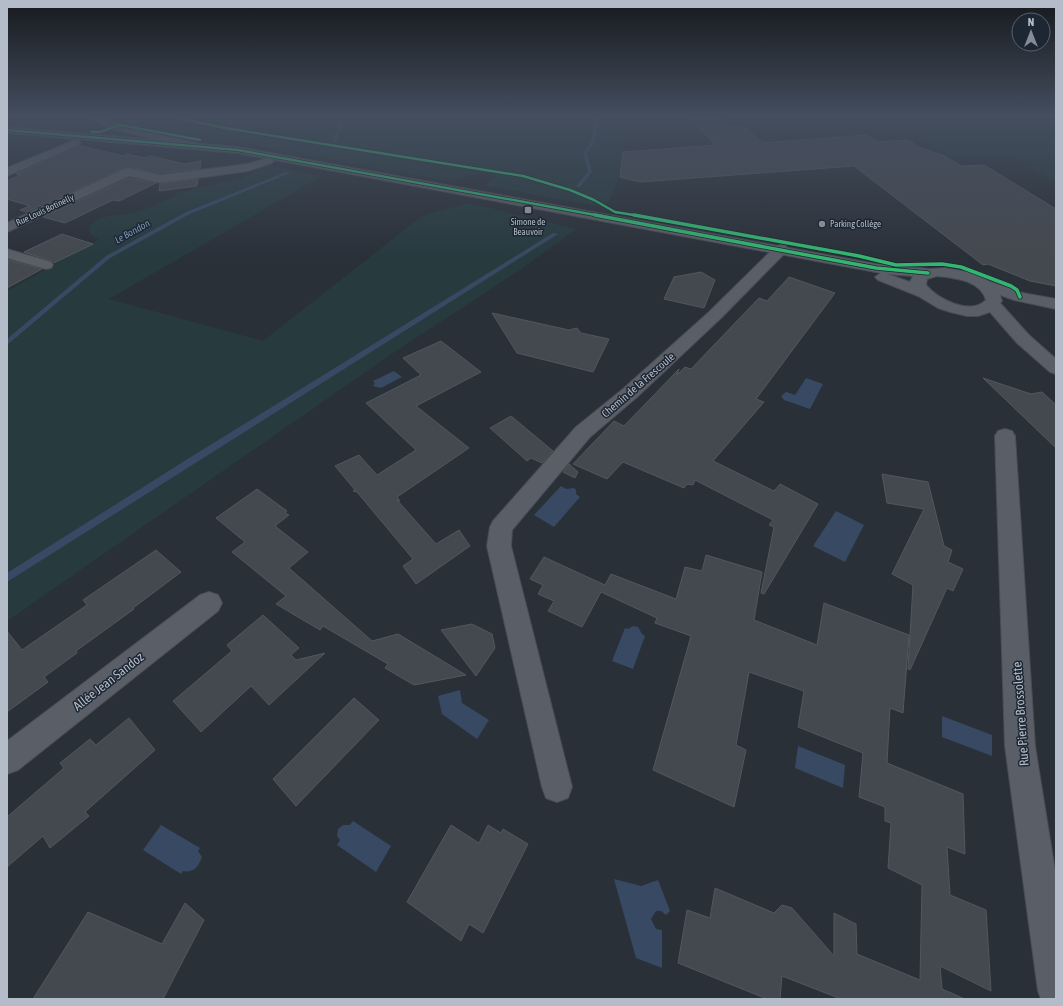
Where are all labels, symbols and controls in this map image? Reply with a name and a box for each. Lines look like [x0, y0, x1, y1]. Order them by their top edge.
north arrow [1011, 12, 1051, 52]
text: N [1028, 16, 1034, 28]
street label: Rue Louis Botinelly [14, 192, 76, 228]
marker: Simone de Beauvoir [523, 205, 533, 215]
water label: Le Bondon [113, 217, 152, 246]
place label: Simone de Beauvoir [511, 217, 545, 237]
marker: Parking Collège [817, 219, 827, 229]
place label: Parking Collège [830, 219, 881, 229]
street label: Chemin de la Frescoule [599, 350, 677, 420]
street label: Allée Jean Sandoz [70, 649, 147, 714]
street label: Rue Pierre Brossolette [1009, 661, 1032, 767]

